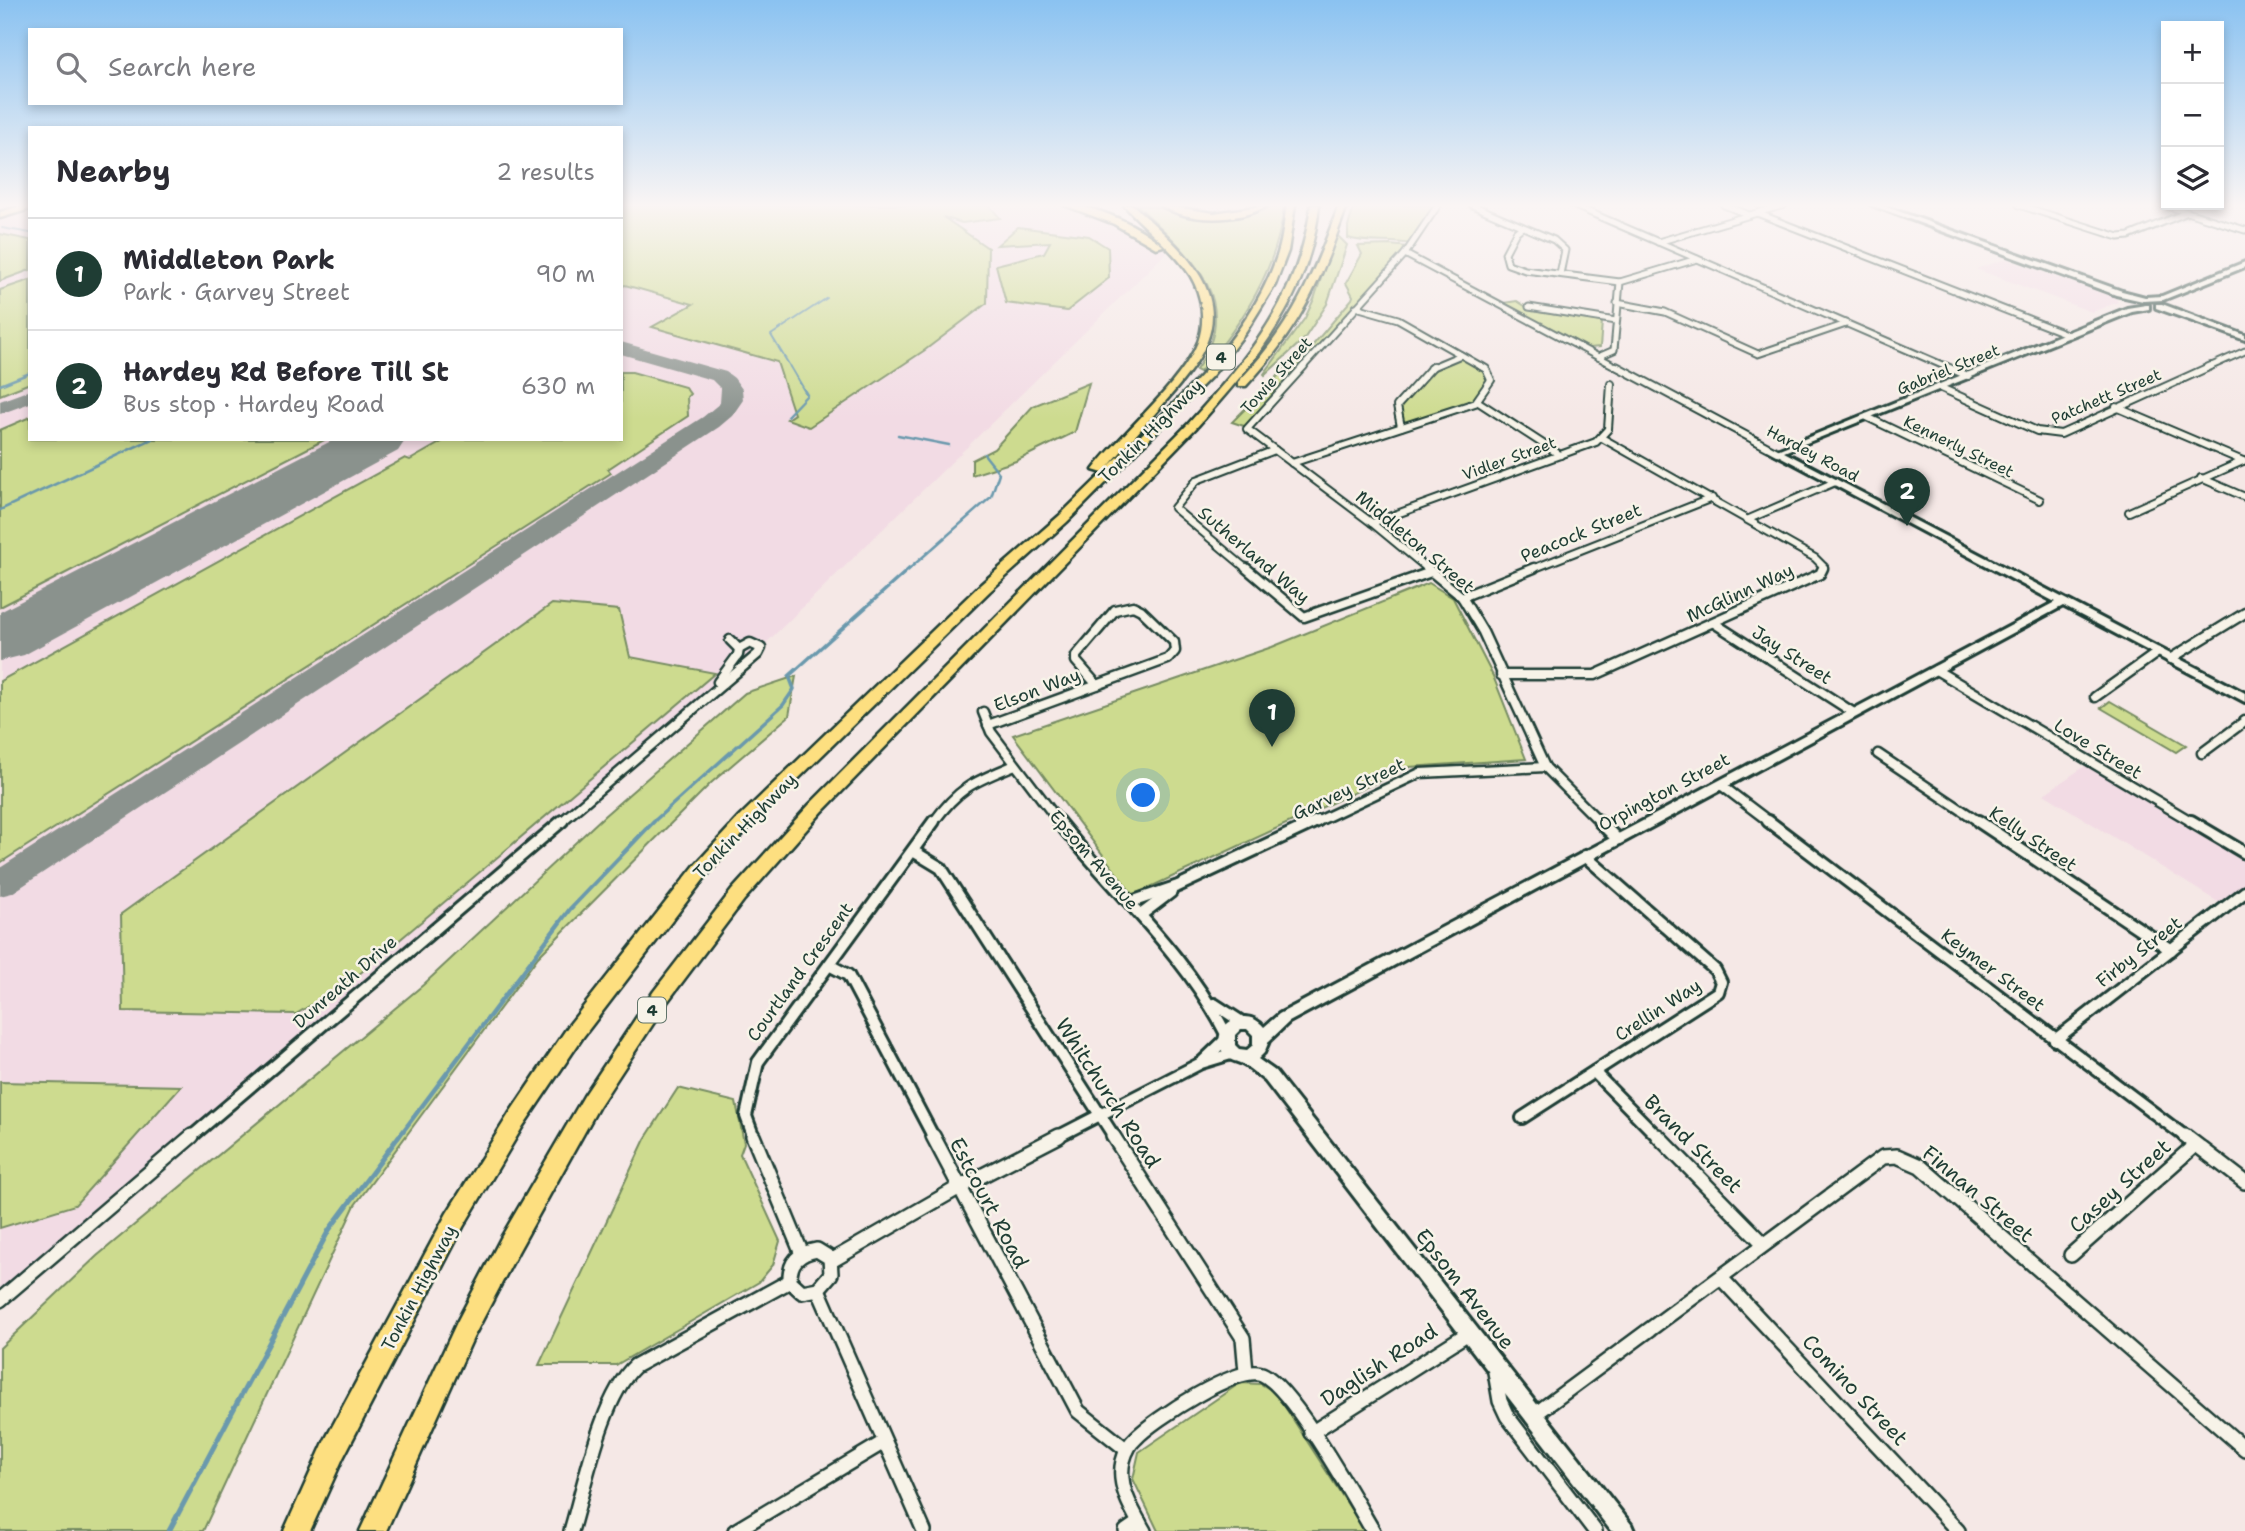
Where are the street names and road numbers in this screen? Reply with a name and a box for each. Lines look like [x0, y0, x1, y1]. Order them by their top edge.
street label: Towie Street [1236, 332, 1317, 418]
street label: Gabriel Street [1894, 339, 2003, 400]
road number: 4 [1207, 344, 1235, 370]
street label: Patchett Street [2048, 364, 2164, 429]
street label: Tonkin Highway [1093, 373, 1209, 489]
street label: Kennerly Street [1900, 411, 2017, 482]
street label: Hardey Road [1763, 420, 1863, 487]
street label: Vidler Street [1459, 432, 1559, 485]
street label: Middleton Street [1351, 485, 1480, 599]
street label: Peacock Street [1517, 498, 1645, 568]
street label: Sutherland Way [1193, 501, 1315, 609]
street label: McGlinn Way [1683, 558, 1797, 628]
street label: Jay Street [1747, 620, 1837, 690]
street label: Elson Way [990, 663, 1084, 717]
street label: Love Street [2050, 713, 2147, 785]
street label: Orpington Street [1594, 747, 1734, 837]
street label: Garvey Street [1289, 752, 1409, 826]
street label: Tonkin Highway [688, 768, 802, 884]
street label: Kelly Street [1985, 801, 2082, 877]
street label: Epsom Avenue [1044, 805, 1144, 915]
street label: Courtland Crescent [741, 898, 859, 1046]
street label: Firby Street [2091, 911, 2187, 993]
street label: Keymer Street [1936, 923, 2050, 1017]
street label: Dunreath Drive [288, 930, 402, 1034]
street label: Crellin Way [1610, 973, 1706, 1047]
road number: 4 [638, 998, 666, 1022]
street label: Whitchurch Road [1049, 1013, 1167, 1173]
street label: Brand Street [1638, 1089, 1748, 1199]
street label: Estcourt Road [943, 1133, 1035, 1273]
street label: Casey Street [2063, 1133, 2177, 1239]
street label: Finnan Street [1916, 1139, 2040, 1249]
street label: Tonkin Highway [376, 1221, 462, 1355]
street label: Epsom Avenue [1409, 1223, 1521, 1355]
street label: Daglish Road [1315, 1317, 1443, 1413]
street label: Comino Street [1796, 1328, 1914, 1452]

